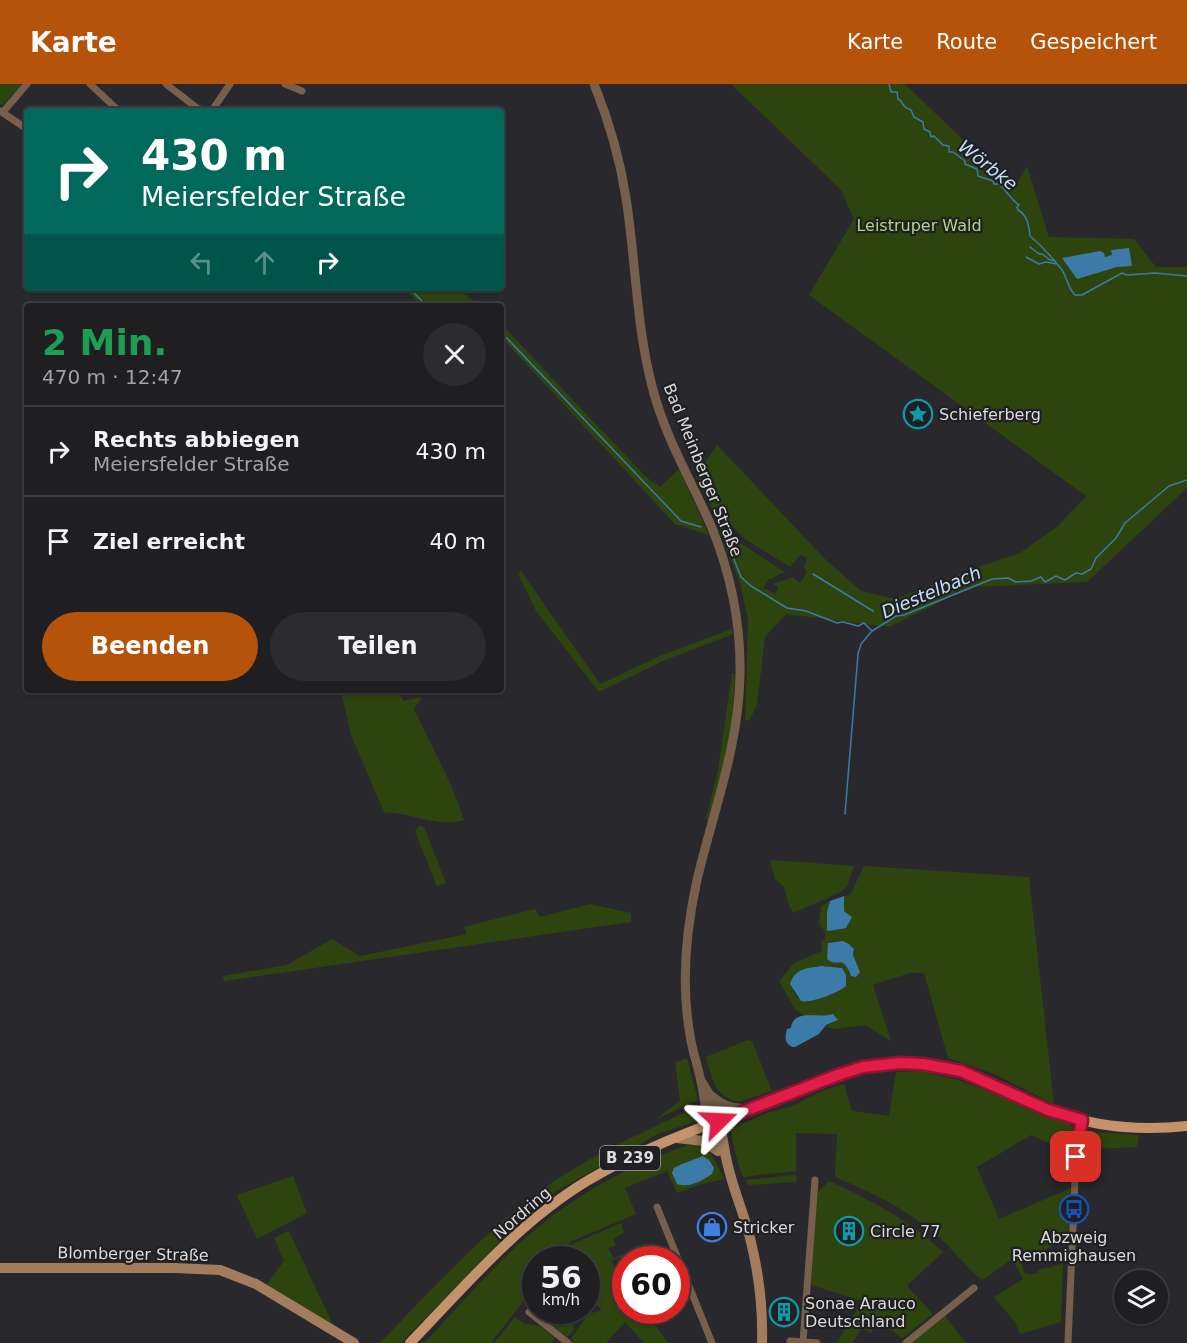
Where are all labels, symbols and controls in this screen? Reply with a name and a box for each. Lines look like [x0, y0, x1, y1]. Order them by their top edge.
text: Karte [30, 26, 117, 59]
text: Karte [847, 30, 903, 54]
text: Route [936, 30, 997, 54]
text: Gespeichert [1030, 30, 1157, 54]
text: 430 m [141, 131, 287, 180]
icon: right [42, 132, 120, 210]
water label: Wörbke [954, 135, 1022, 195]
text: Meiersfelder Straße [141, 181, 406, 212]
park label: Leistruper Wald [856, 216, 982, 235]
icon: left [185, 246, 218, 279]
icon: ahead [248, 246, 281, 279]
icon: right [311, 246, 344, 279]
text: 2 Min. [42, 322, 167, 363]
button: close [423, 323, 486, 386]
text: 470 m · 12:47 [42, 365, 183, 389]
street label: Bad Meinberger Straße [660, 381, 746, 559]
place icon: Schieferberg [902, 398, 934, 430]
place label: Schieferberg [939, 405, 1041, 424]
text: Rechts abbiegen [93, 427, 300, 452]
icon: right [42, 435, 75, 468]
text: 430 m [416, 439, 486, 464]
text: Meiersfelder Straße [93, 452, 289, 476]
icon: arrive [42, 525, 75, 558]
text: Ziel erreicht [93, 529, 245, 554]
text: 40 m [430, 529, 486, 554]
water label: Diestelbach [878, 562, 984, 622]
button: Beenden [42, 612, 258, 681]
button: Teilen [270, 612, 486, 681]
position arrow [687, 1089, 751, 1153]
pin [1050, 1131, 1101, 1182]
icon: arrive [1059, 1140, 1092, 1173]
road number: B 239 [600, 1146, 660, 1170]
street label: Nordring [490, 1183, 554, 1243]
bus stop icon: Abzweig Remmighausen [1058, 1193, 1090, 1225]
shop icon: Stricker [696, 1211, 728, 1243]
building icon: Circle 77 [833, 1215, 865, 1247]
place label: Stricker [733, 1218, 795, 1237]
place label: Circle 77 [870, 1222, 940, 1241]
place label: Abzweig Remmighausen [1012, 1228, 1136, 1265]
street label: Blomberger Straße [57, 1243, 209, 1265]
speed limit sign: 60 [612, 1246, 690, 1324]
text: 56 [540, 1260, 582, 1295]
map controls [1114, 1270, 1168, 1324]
button: layers [1114, 1270, 1168, 1324]
text: km/h [542, 1291, 580, 1309]
place label: Sonae Arauco Deutschland [805, 1294, 916, 1331]
building icon: Sonae Arauco Deutschland [768, 1296, 800, 1328]

